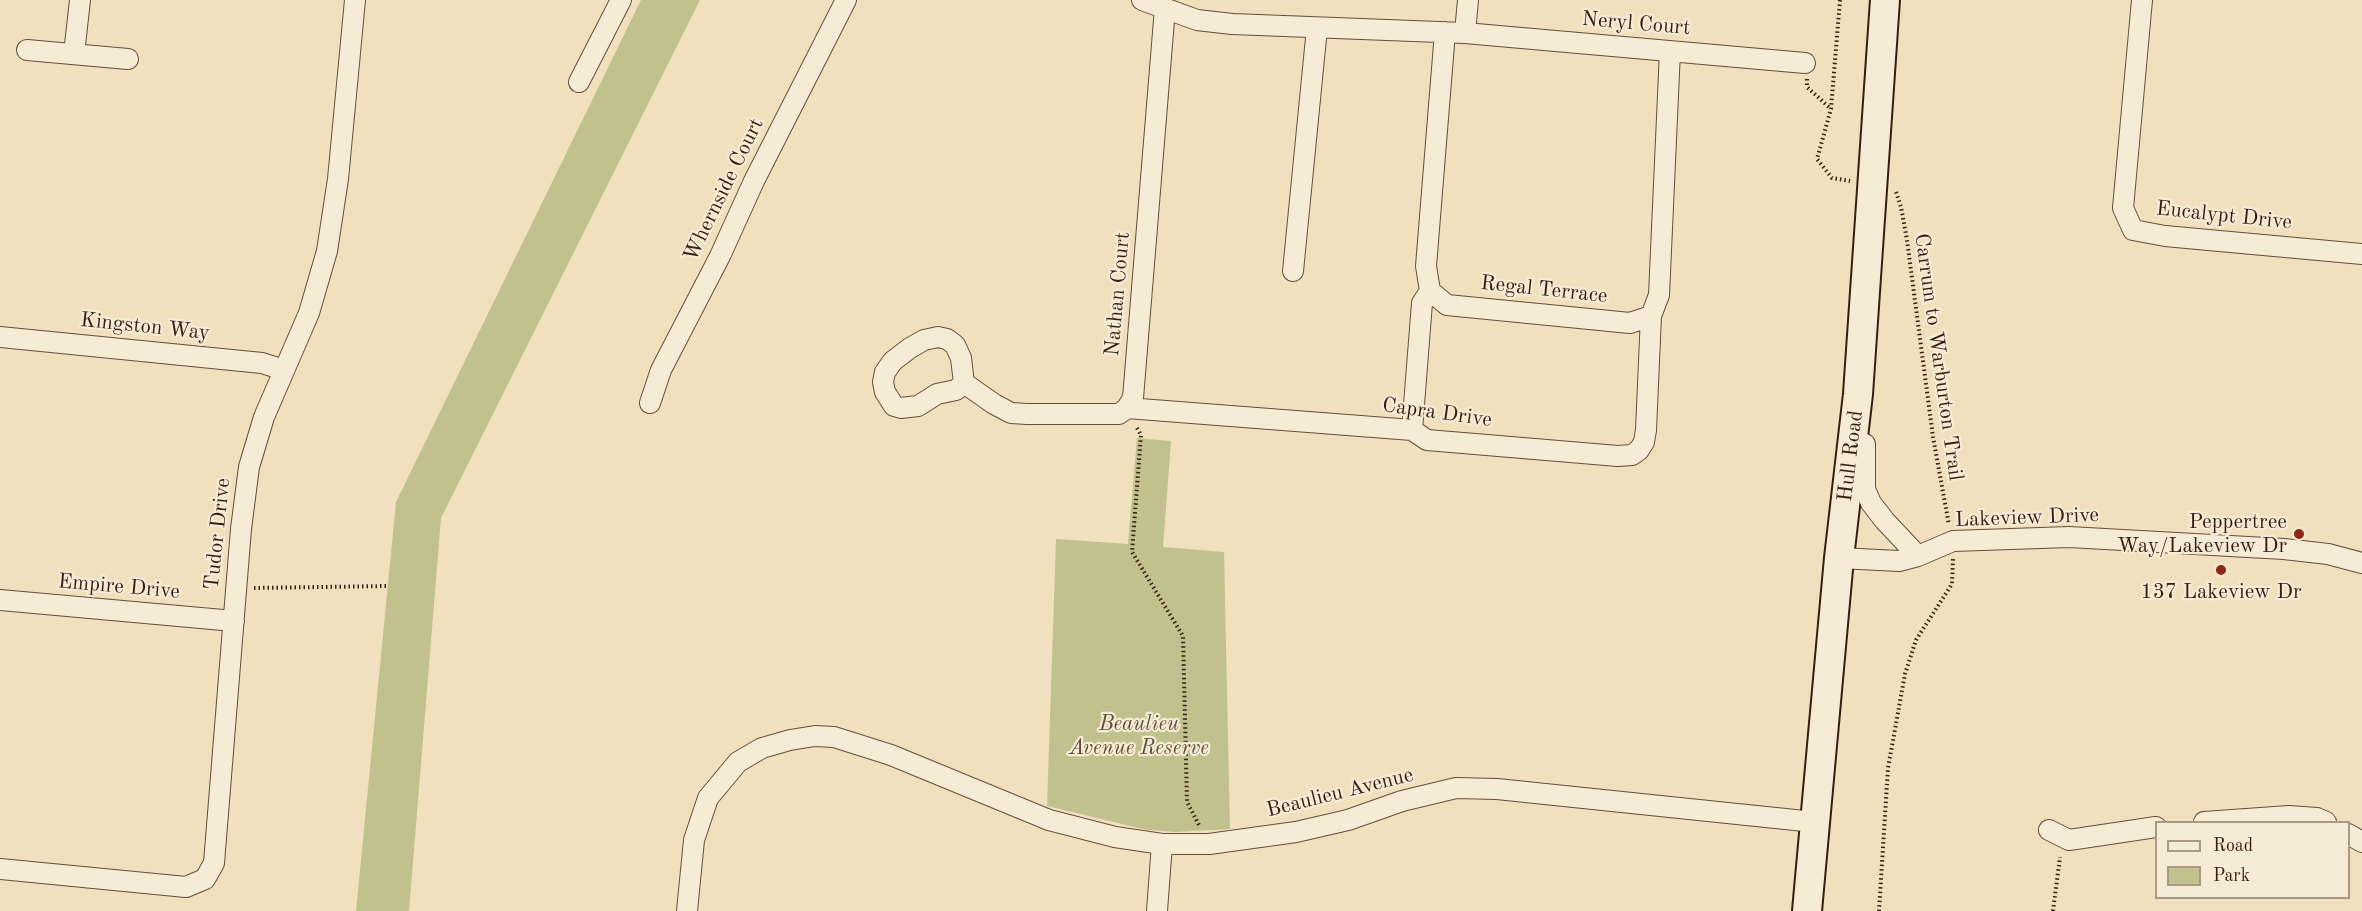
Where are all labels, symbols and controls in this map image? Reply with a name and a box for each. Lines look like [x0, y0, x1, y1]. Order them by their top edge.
street label: Neryl Court [1581, 7, 1691, 41]
street label: Whernside Court [678, 114, 770, 266]
street label: Eucalypt Drive [2155, 196, 2293, 236]
street label: Nathan Court [1100, 231, 1136, 357]
street label: Carrum to Warburton Trail [1908, 232, 1968, 482]
street label: Regal Terrace [1479, 271, 1609, 309]
street label: Kingston Way [79, 308, 211, 346]
street label: Capra Drive [1380, 393, 1494, 433]
street label: Hull Road [1833, 409, 1869, 503]
street label: Tudor Drive [200, 477, 236, 591]
street label: Lakeview Drive [1955, 503, 2099, 533]
place label: Peppertree Way/Lakeview Dr [2117, 509, 2287, 559]
marker: Peppertree Way/Lakeview Dr [2292, 527, 2306, 541]
marker: 137 Lakeview Dr [2214, 563, 2228, 577]
street label: Empire Drive [57, 569, 181, 605]
place label: 137 Lakeview Dr [2140, 579, 2302, 605]
park label: Beaulieu Avenue Reserve [1069, 711, 1209, 761]
street label: Beaulieu Avenue [1264, 763, 1416, 823]
legend [2155, 821, 2350, 899]
text: Road [2213, 837, 2253, 855]
text: Park [2213, 867, 2250, 885]

